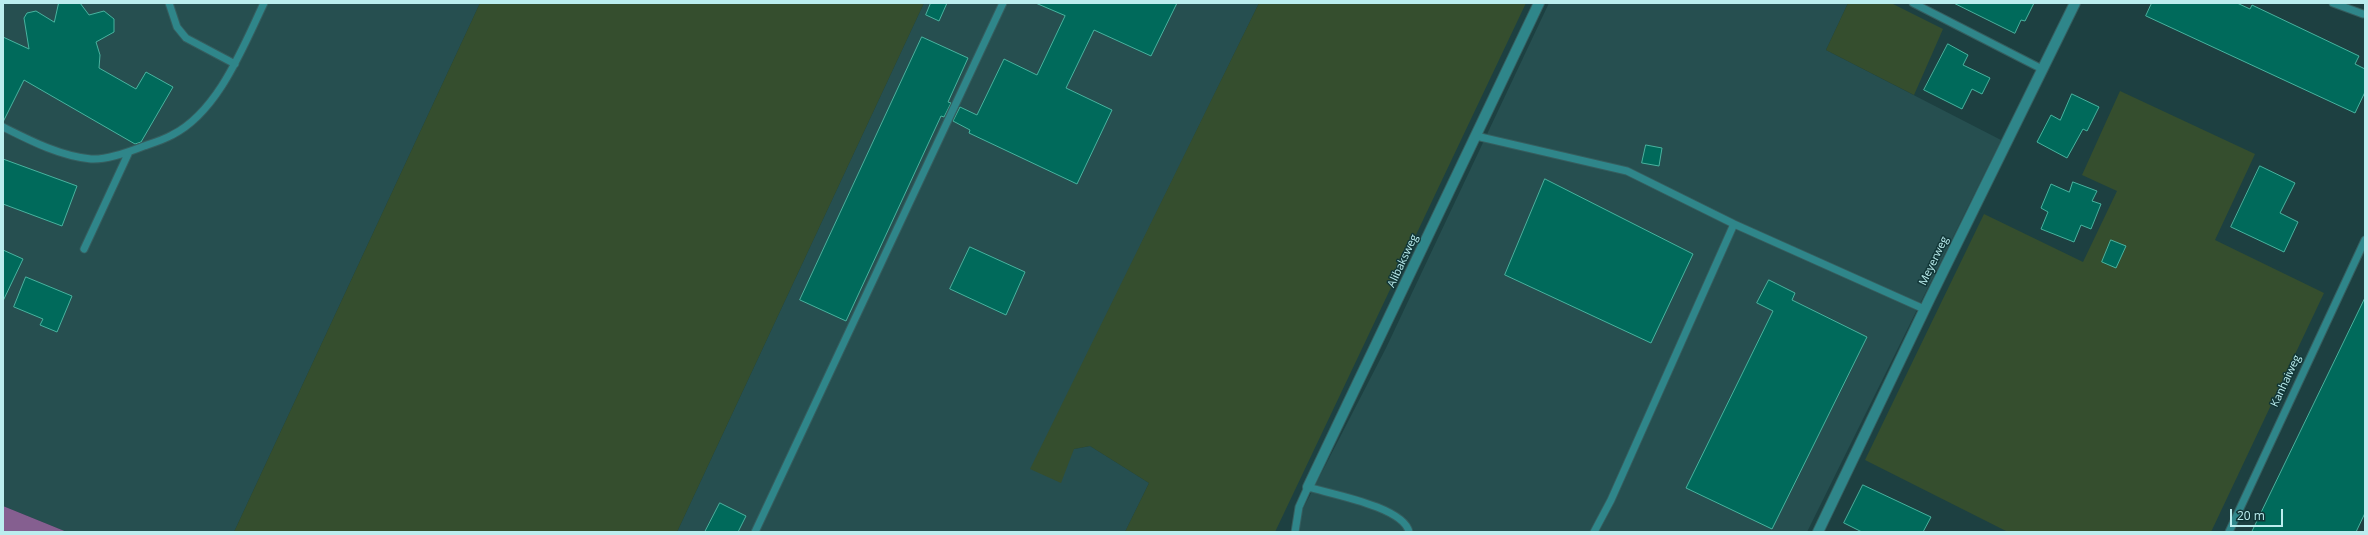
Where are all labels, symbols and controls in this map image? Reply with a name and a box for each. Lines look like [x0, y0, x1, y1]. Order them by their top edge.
street label: Alibaksweg [1385, 232, 1421, 290]
street label: Meyerweg [1916, 234, 1952, 288]
street label: Kanhaiweg [2268, 353, 2304, 409]
scale bar [2232, 501, 2285, 527]
text: 20 m [2237, 507, 2265, 524]

